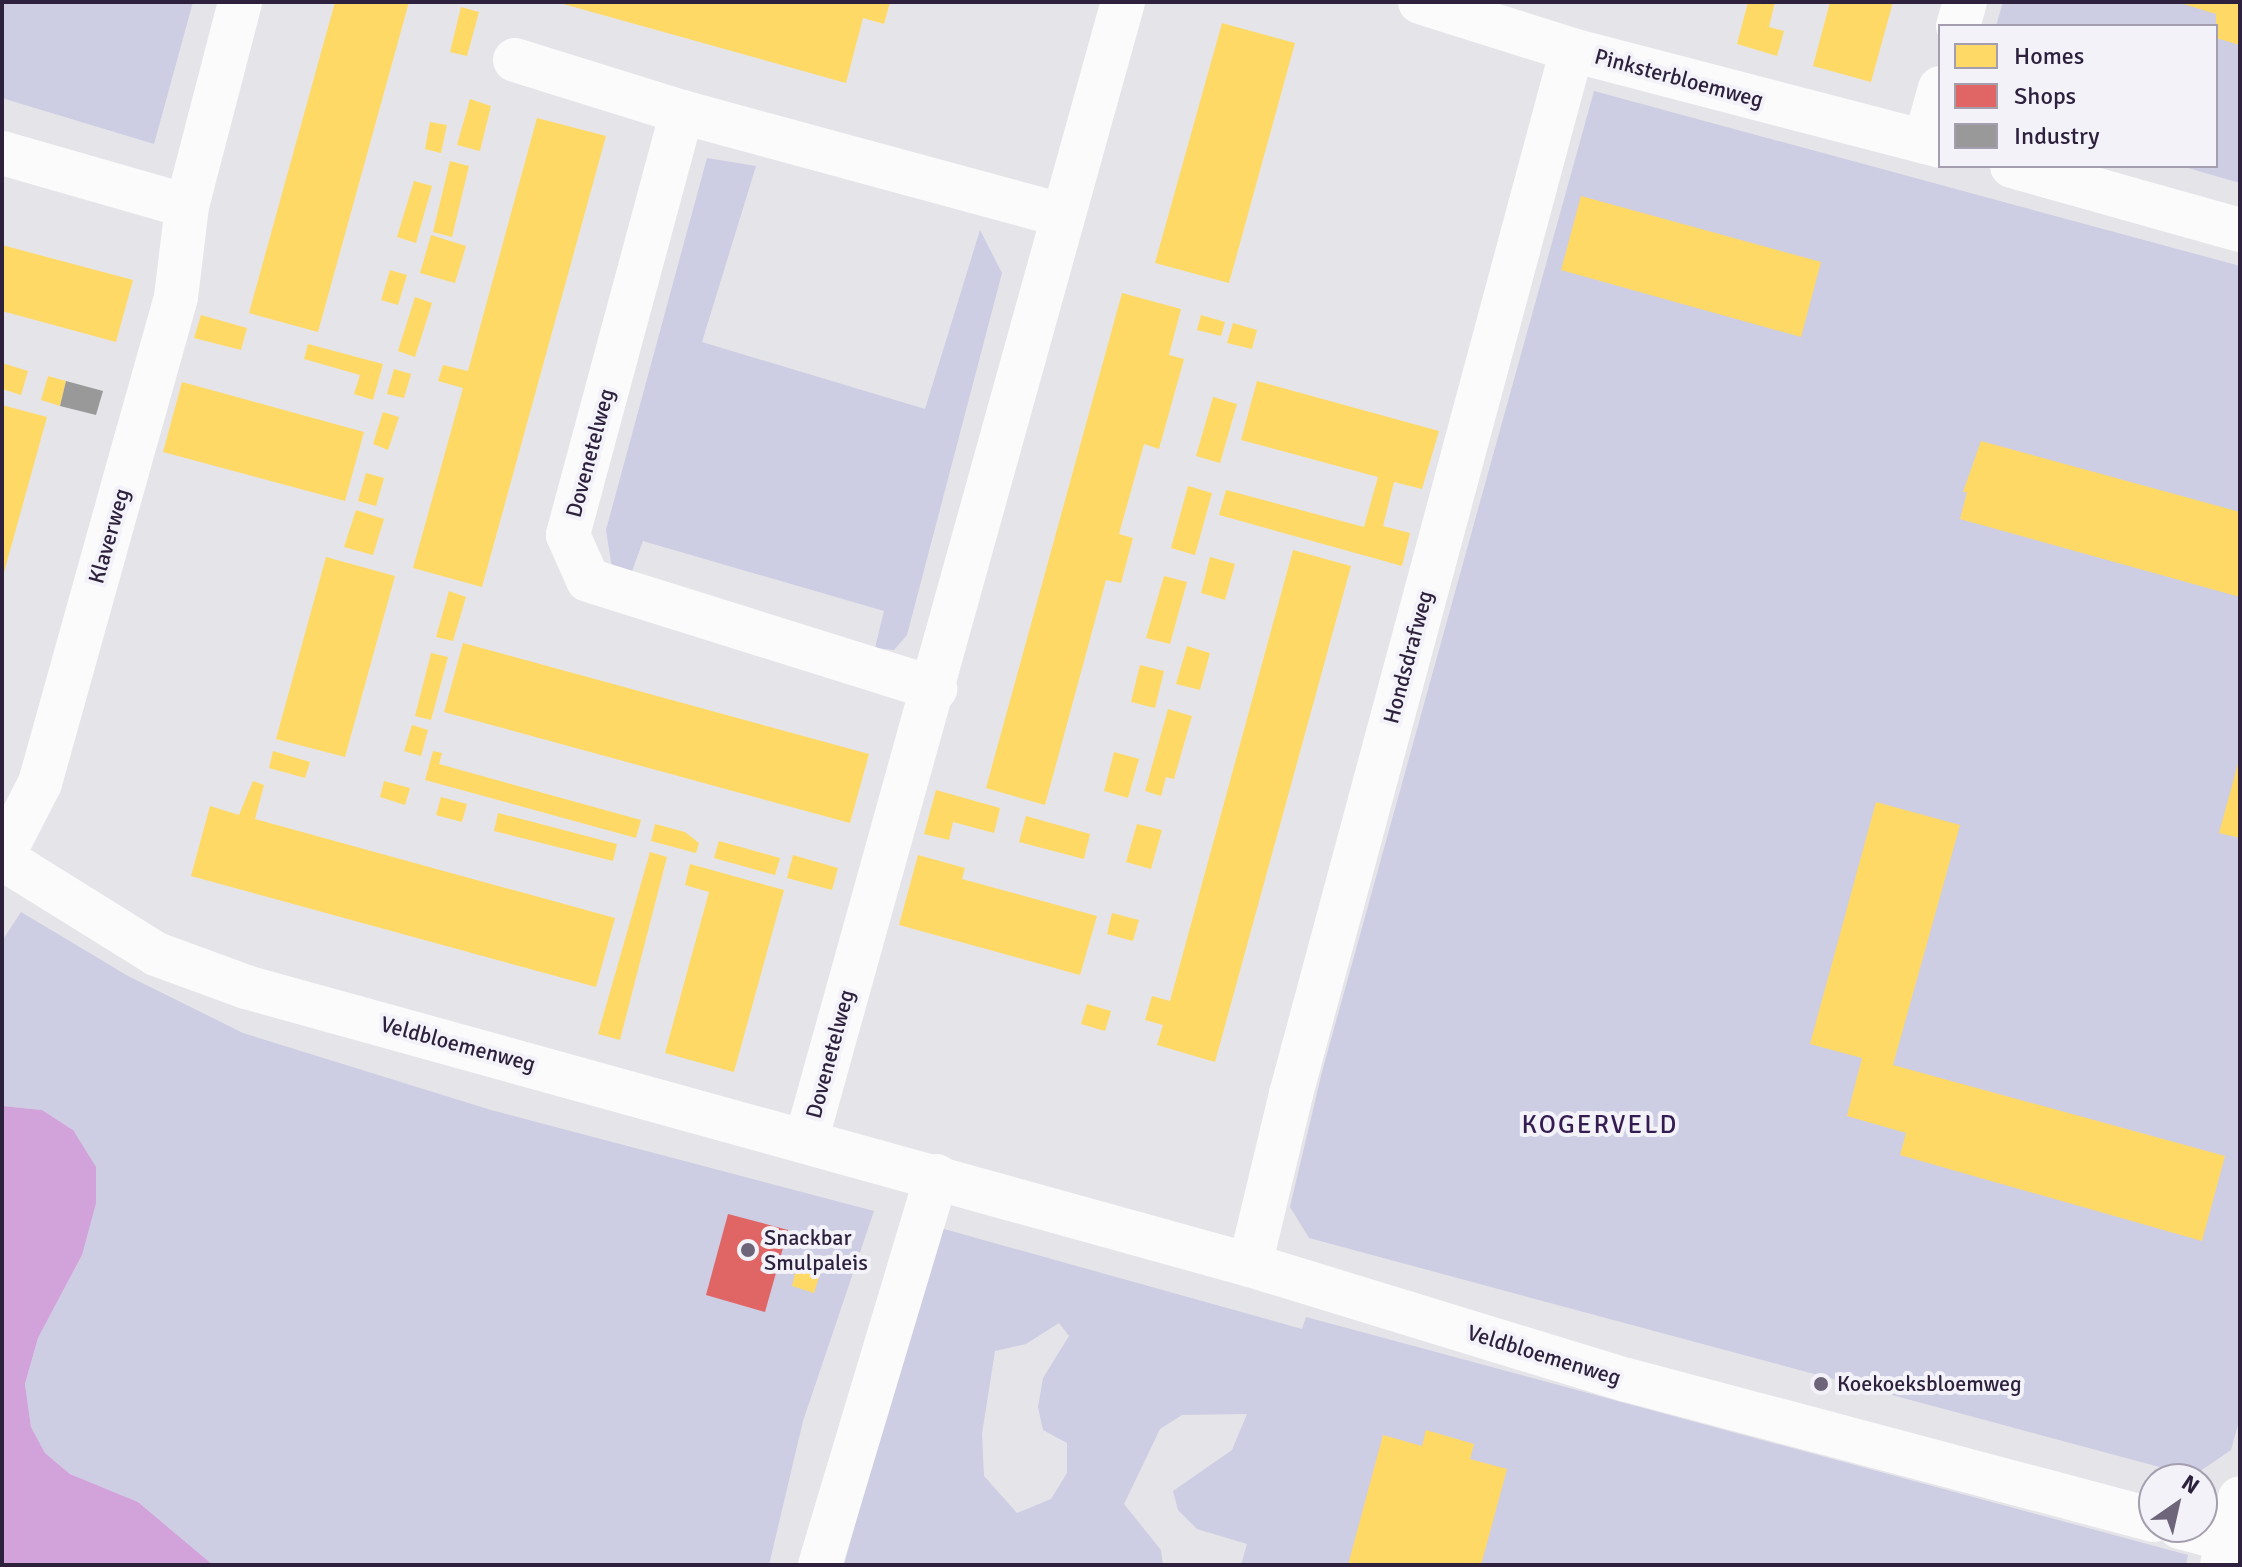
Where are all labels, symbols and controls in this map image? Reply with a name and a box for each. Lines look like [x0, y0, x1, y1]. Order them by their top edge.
legend [1938, 24, 2218, 168]
text: Homes [2014, 41, 2084, 71]
street label: Pinksterbloemweg [1592, 43, 1766, 113]
text: Shops [2014, 81, 2076, 111]
text: Industry [2014, 121, 2100, 151]
street label: Dovenetelweg [560, 386, 620, 520]
street label: Klaverweg [83, 485, 135, 587]
street label: Hondsdrafweg [1378, 588, 1438, 726]
street label: Dovenetelweg [800, 987, 860, 1121]
street label: Veldbloemenweg [378, 1011, 538, 1077]
district label: KOGERVELD [1522, 1110, 1678, 1142]
place label: Snackbar Smulpaleis [764, 1224, 868, 1276]
marker: Snackbar Smulpaleis [739, 1241, 757, 1259]
street label: Veldbloemenweg [1464, 1319, 1624, 1391]
place label: Koekoeksbloemweg [1837, 1371, 2022, 1397]
marker: Koekoeksbloemweg [1812, 1375, 1830, 1393]
north arrow [2138, 1463, 2218, 1543]
text: N [2177, 1469, 2204, 1500]

